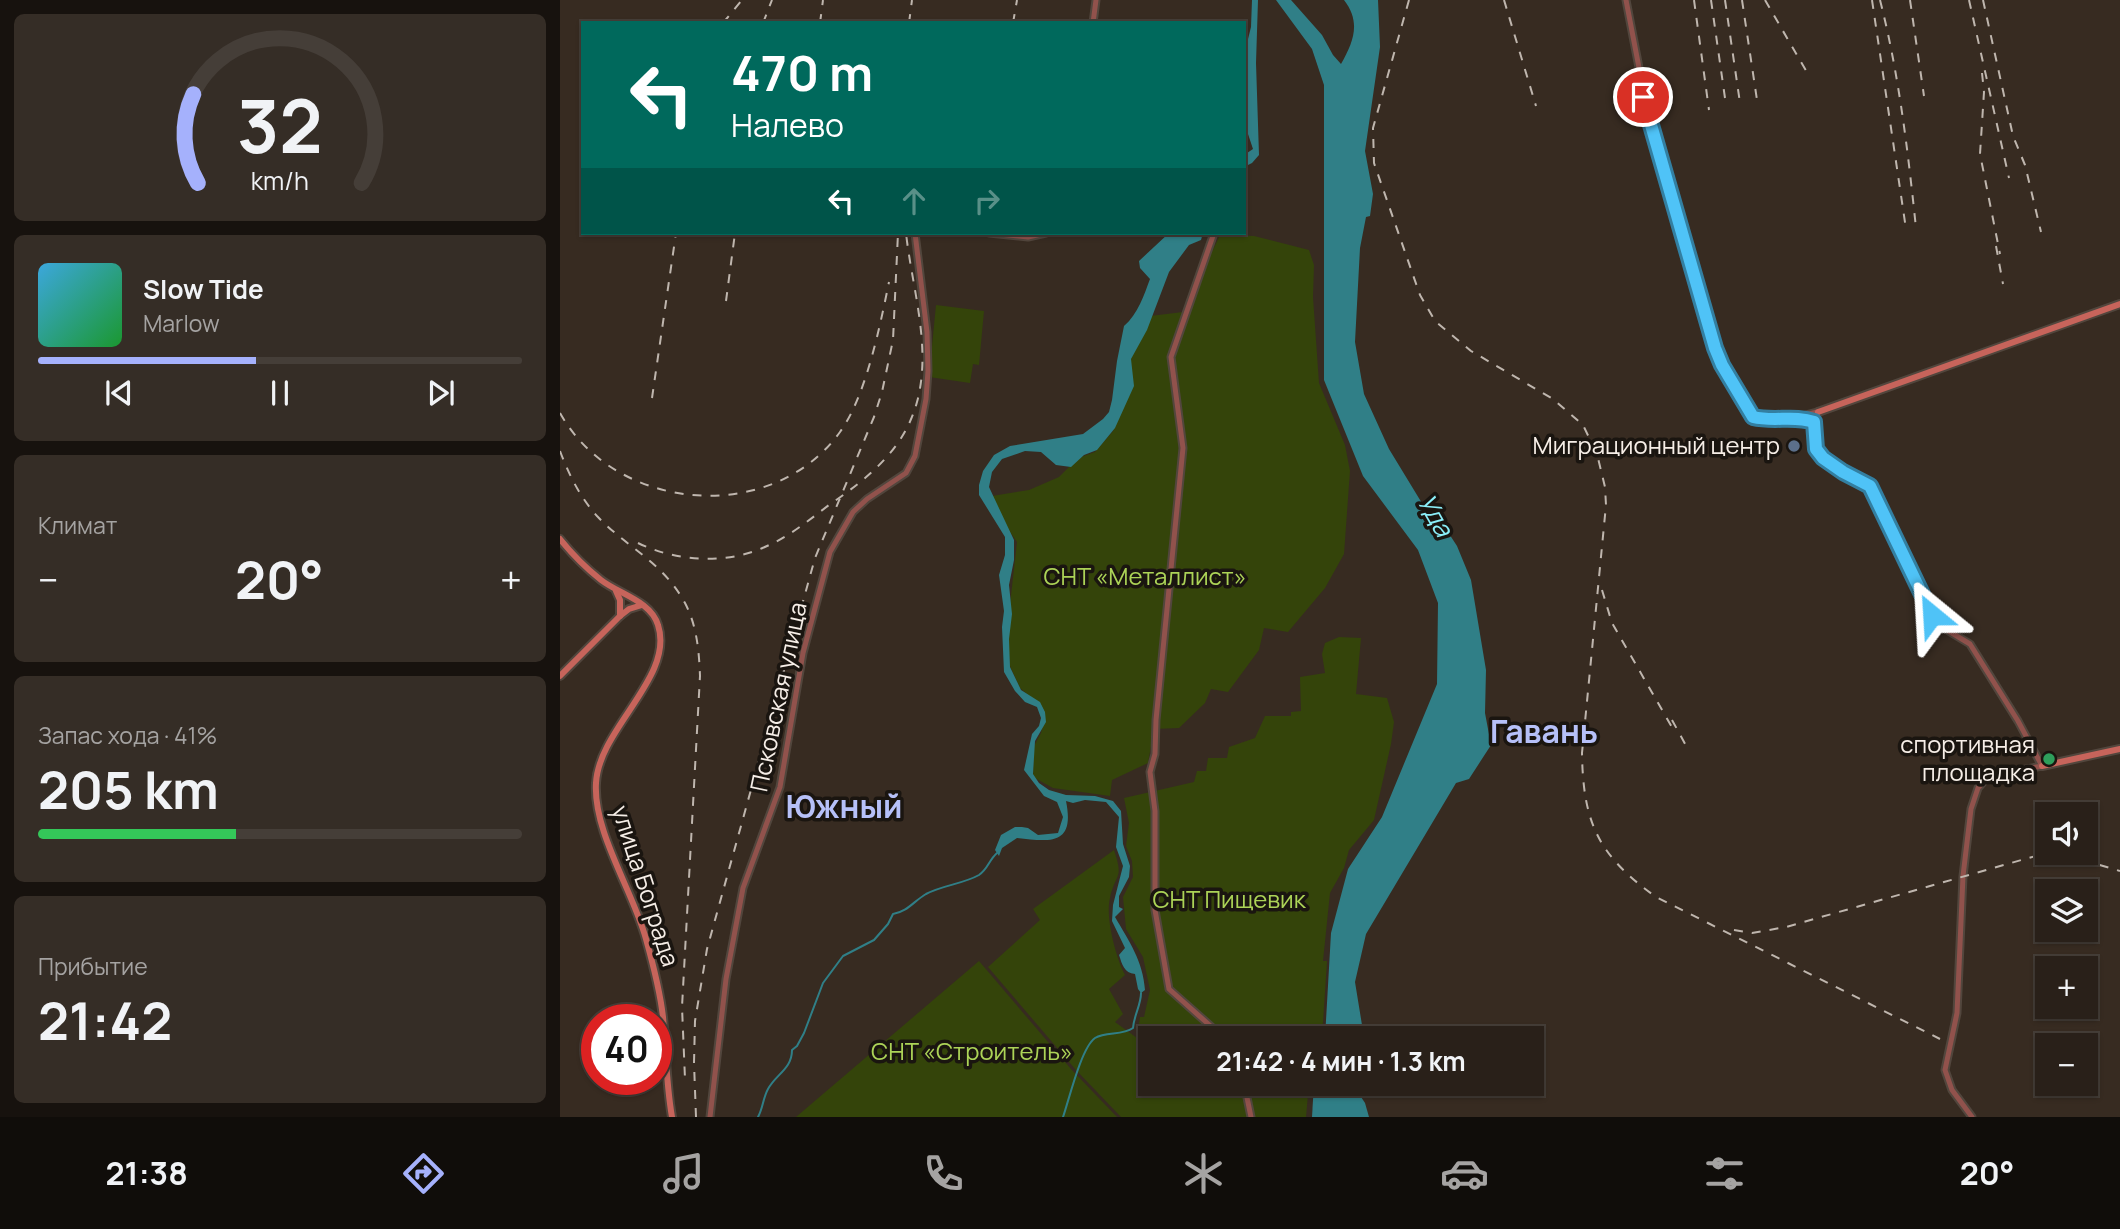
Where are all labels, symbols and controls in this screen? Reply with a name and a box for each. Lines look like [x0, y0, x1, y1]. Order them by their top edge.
text: 470 m [731, 39, 873, 106]
icon: left [616, 49, 707, 140]
pin [1613, 67, 1673, 127]
text: 32 [237, 76, 323, 176]
icon: arrive [1624, 78, 1662, 116]
text: Налево [731, 103, 844, 147]
text: km/h [251, 163, 309, 198]
icon: left [822, 182, 860, 220]
icon: ahead [895, 182, 933, 220]
icon: right [968, 182, 1006, 220]
text: Slow Tide [143, 271, 264, 307]
text: Marlow [143, 307, 220, 339]
icon: previous [100, 374, 138, 412]
icon: pause [261, 374, 299, 412]
icon: next [422, 374, 460, 412]
place label: Миграционный центр [1532, 428, 1780, 461]
marker: Миграционный центр [1786, 438, 1802, 454]
water label: Уда [1409, 486, 1463, 544]
text: Климат [38, 509, 117, 541]
text: 20° [235, 544, 324, 615]
text: − [38, 553, 59, 605]
text: + [500, 553, 522, 605]
park label: СНТ «Металлист» [1043, 559, 1247, 592]
position arrow [1895, 578, 1969, 652]
street label: Псковская улица [741, 599, 814, 795]
district label: Гавань [1490, 709, 1598, 753]
text: Запас хода · 41% [38, 719, 217, 751]
place label: спортивная площадка [1900, 727, 2035, 788]
marker: спортивная площадка [2041, 751, 2057, 767]
text: 205 km [38, 754, 219, 825]
district label: Южный [785, 784, 903, 828]
street label: улица Бограда [605, 801, 688, 970]
map controls [2035, 802, 2098, 1096]
button: sound [2035, 802, 2098, 865]
button: layers [2035, 879, 2098, 942]
park label: СНТ Пищевик [1152, 882, 1307, 915]
text: Прибытие [38, 950, 148, 982]
button: + [2035, 956, 2098, 1019]
text: 21:42 [38, 985, 172, 1056]
speed limit sign: 40 [581, 1004, 672, 1095]
button: − [2035, 1033, 2098, 1096]
park label: СНТ «Строитель» [871, 1034, 1073, 1067]
text: 21:42 · 4 мин · 1.3 km [1216, 1043, 1466, 1079]
icon: directions [399, 1149, 448, 1198]
icon: music [659, 1149, 708, 1198]
icon: phone [919, 1149, 968, 1198]
icon: climate [1179, 1149, 1228, 1198]
icon: car [1440, 1149, 1489, 1198]
icon: filters [1700, 1149, 1749, 1198]
text: 21:38 [106, 1151, 188, 1195]
text: 20° [1960, 1151, 2014, 1195]

